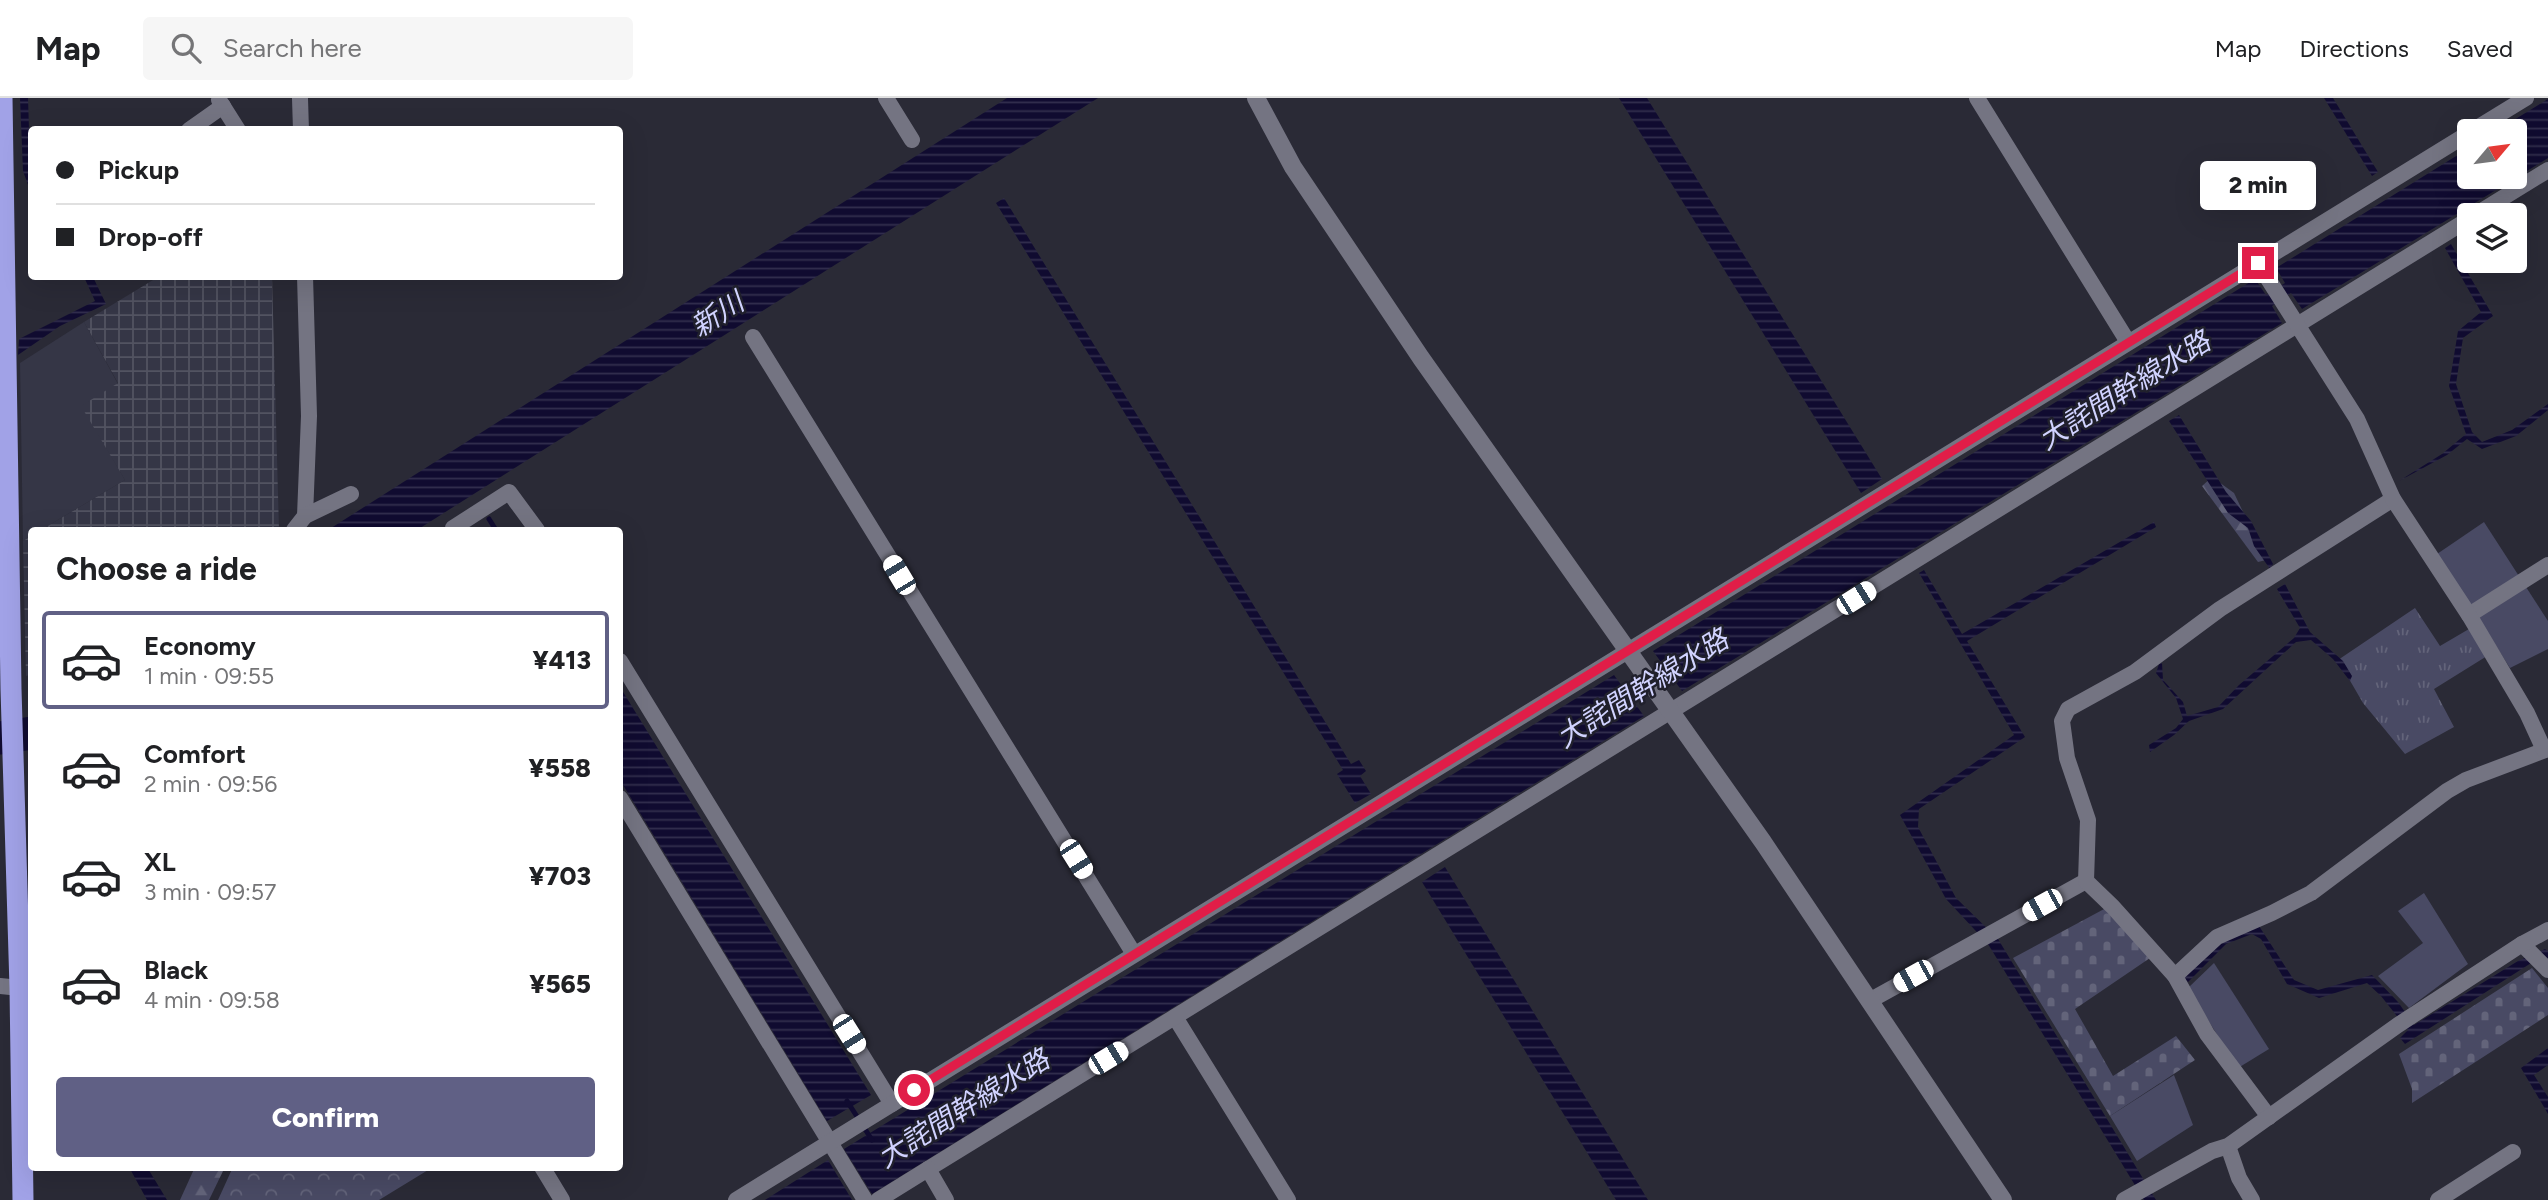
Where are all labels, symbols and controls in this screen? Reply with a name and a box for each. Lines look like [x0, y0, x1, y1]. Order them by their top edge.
search box [143, 17, 633, 80]
text: Map [35, 29, 101, 68]
icon: search [167, 29, 205, 67]
text: Search here [223, 32, 362, 64]
text: Map [2215, 34, 2261, 63]
text: Directions [2299, 34, 2409, 63]
text: Saved [2447, 34, 2513, 63]
north arrow [2457, 119, 2527, 189]
map controls [2457, 119, 2527, 273]
text: Pickup [98, 154, 179, 186]
callout: 2 min [2200, 162, 2316, 211]
text: 2 min [2229, 171, 2287, 199]
button: layers [2457, 203, 2527, 273]
text: Drop-off [98, 221, 203, 253]
route end [2242, 247, 2274, 279]
water label: 新川 [684, 283, 752, 344]
water label: 大詫間幹線水路 [2032, 323, 2218, 456]
text: Choose a ride [56, 550, 257, 588]
car [880, 552, 919, 598]
car [1833, 578, 1880, 618]
water label: 大詫間幹線水路 [1550, 621, 1736, 754]
icon: car [60, 629, 123, 692]
text: Economy [144, 630, 256, 662]
text: ¥413 [533, 644, 591, 676]
text: 1 min · 09:55 [144, 662, 274, 690]
icon: car [60, 737, 123, 800]
text: Comfort [144, 738, 246, 770]
text: ¥558 [529, 752, 591, 784]
text: 2 min · 09:56 [144, 770, 277, 798]
car [1056, 836, 1097, 882]
icon: car [60, 845, 123, 908]
text: XL [144, 846, 176, 878]
text: ¥703 [529, 860, 591, 892]
text: 3 min · 09:57 [144, 878, 276, 906]
car [2019, 886, 2066, 924]
icon: car [60, 953, 123, 1016]
text: Black [144, 954, 208, 986]
car [1890, 957, 1937, 995]
text: ¥565 [529, 968, 591, 1000]
text: 4 min · 09:58 [144, 986, 280, 1014]
car [829, 1011, 870, 1057]
car [1085, 1038, 1132, 1078]
water label: 大詫間幹線水路 [871, 1041, 1057, 1174]
route start [898, 1074, 930, 1106]
button: Confirm [56, 1077, 595, 1157]

